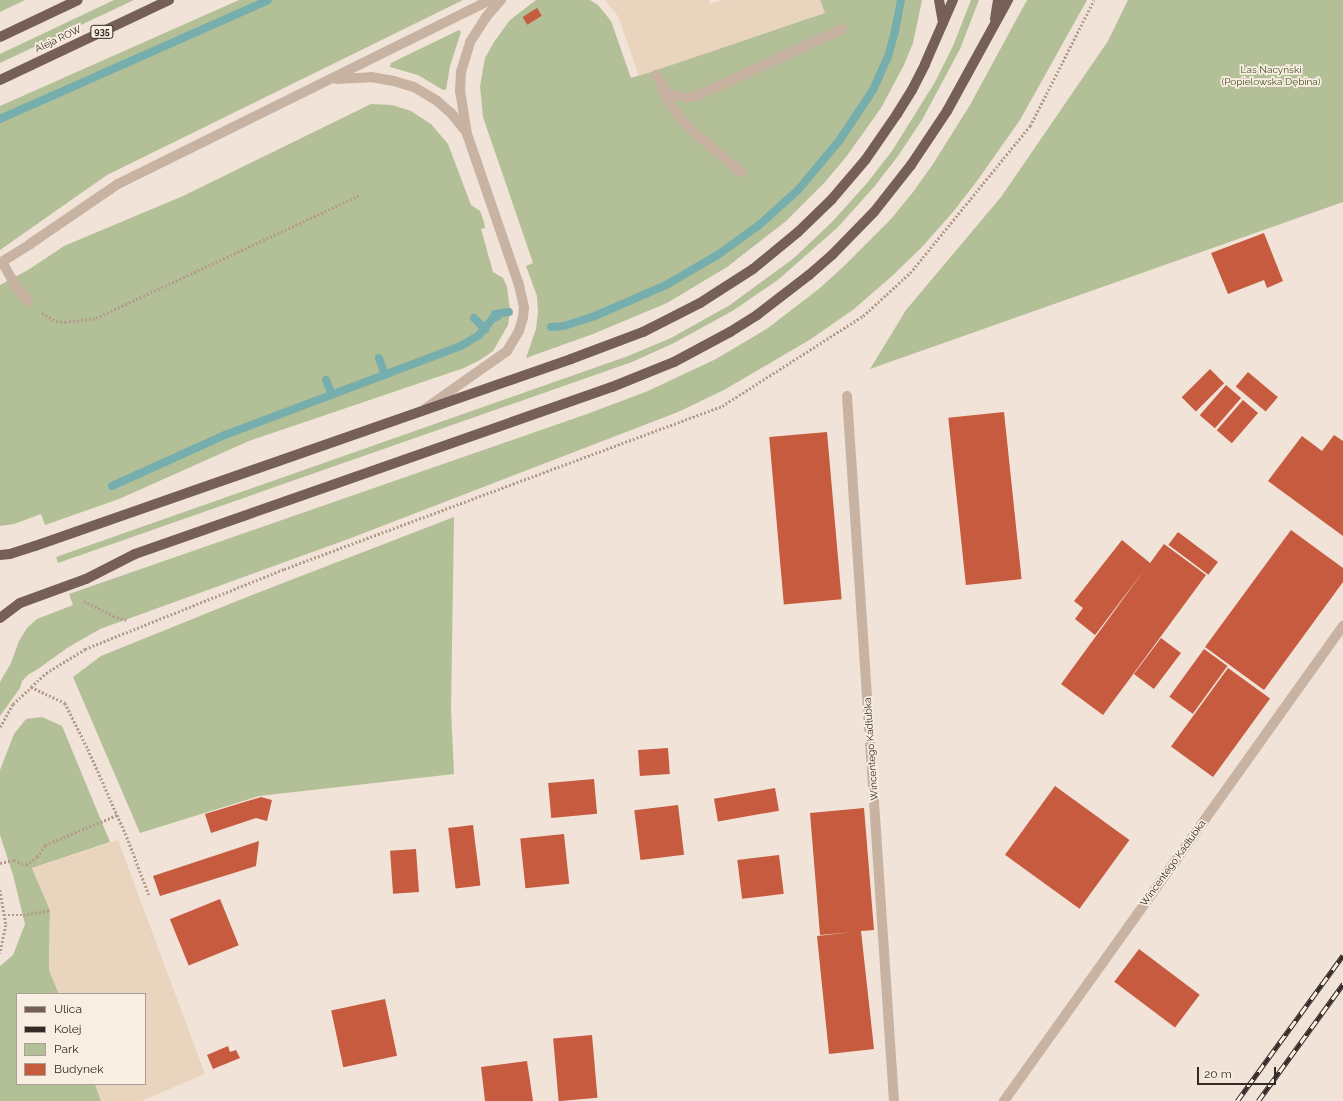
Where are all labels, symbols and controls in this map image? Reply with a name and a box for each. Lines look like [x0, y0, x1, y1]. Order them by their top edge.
street label: Aleja ROW [33, 23, 83, 55]
road number: 935 [90, 25, 114, 39]
park label: Las Nacyński (Popielowska Dębina) [1222, 63, 1320, 86]
street label: Wincentego Kadłubka [861, 697, 881, 801]
street label: Wincentego Kadłubka [1138, 818, 1208, 908]
legend [16, 993, 146, 1085]
text: Ulica [54, 1002, 82, 1016]
text: Kolej [54, 1022, 82, 1036]
text: Park [54, 1042, 79, 1056]
scale bar [1199, 1059, 1278, 1085]
text: Budynek [54, 1062, 104, 1076]
text: 20 m [1204, 1067, 1232, 1081]

